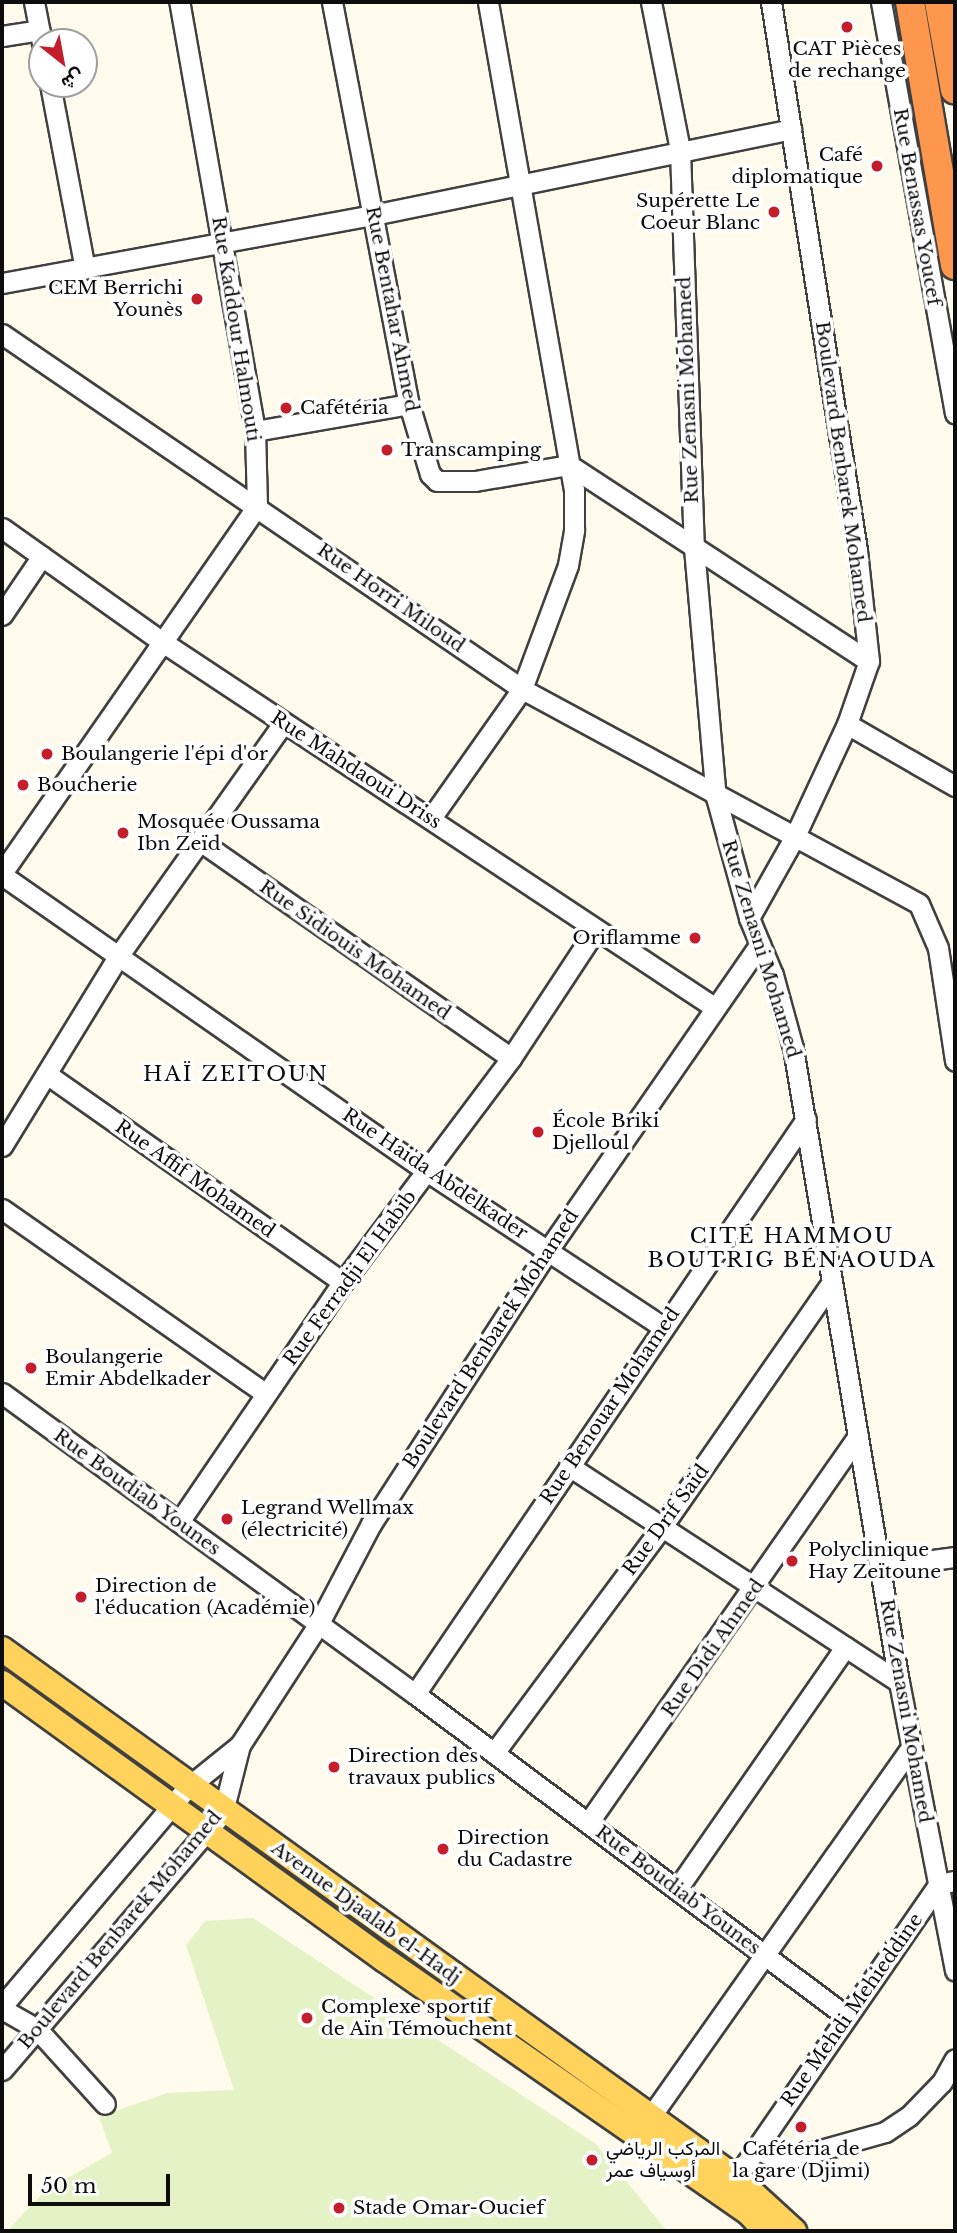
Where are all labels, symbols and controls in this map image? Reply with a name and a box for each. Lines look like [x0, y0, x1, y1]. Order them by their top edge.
marker: CAT Pièces de rechange [839, 19, 855, 35]
north arrow [28, 28, 98, 98]
place label: CAT Pièces de rechange [788, 38, 906, 82]
text: ش [57, 64, 89, 95]
street label: Rue Benassas Youcef [888, 106, 946, 308]
place label: Café diplomatique [732, 144, 863, 188]
marker: Café diplomatique [869, 158, 885, 174]
place label: Supérette Le Coeur Blanc [636, 190, 760, 234]
street label: Rue Bentahar Ahmed [361, 204, 423, 414]
marker: Supérette Le Coeur Blanc [766, 204, 782, 220]
street label: Rue Kaddour Halmouti [207, 215, 265, 443]
street label: Rue Zenasni Mohamed [673, 276, 703, 504]
place label: CEM Berrichi Younès [48, 277, 183, 321]
marker: CEM Berrichi Younès [189, 291, 205, 307]
street label: Boulevard Benbarek Mohamed [811, 320, 875, 624]
place label: Cafétéria [300, 397, 388, 419]
marker: Cafétéria [278, 400, 294, 416]
place label: Transcamping [401, 439, 541, 461]
marker: Transcamping [379, 442, 395, 458]
street label: Rue Horri Miloud [313, 538, 469, 658]
street label: Rue Mahdaoui Driss [267, 706, 445, 834]
place label: Boulangerie l'épi d'or [61, 743, 268, 765]
marker: Boulangerie l'épi d'or [39, 746, 55, 762]
place label: Boucherie [37, 774, 137, 796]
marker: Boucherie [15, 777, 31, 793]
place label: Mosquée Oussama Ibn Zeïd [137, 811, 320, 855]
marker: Mosquée Oussama Ibn Zeïd [115, 825, 131, 841]
street label: Rue Zenasni Mohamed [717, 837, 805, 1061]
street label: Rue Sidiouis Mohamed [255, 875, 455, 1025]
place label: Oriflamme [572, 927, 681, 949]
marker: Oriflamme [687, 930, 703, 946]
district label: HAÏ ZEITOUN [144, 1061, 328, 1087]
street label: Rue Haida Abdelkader [338, 1103, 532, 1245]
place label: École Briki Djelloul [552, 1110, 659, 1154]
street label: Rue Affif Mohamed [110, 1115, 280, 1243]
marker: École Briki Djelloul [530, 1124, 546, 1140]
street label: Rue Ferradji El Habib [279, 1186, 421, 1370]
street label: Boulevard Benbarek Mohamed [399, 1205, 583, 1473]
district label: CITÉ HAMMOU BOUTRIG BÉNAOUDA [649, 1223, 935, 1273]
street label: Rue Benouar Mohamed [535, 1303, 685, 1509]
place label: Boulangerie Emir Abdelkader [45, 1346, 212, 1390]
marker: Boulangerie Emir Abdelkader [23, 1360, 39, 1376]
street label: Rue Boudiab Younes [49, 1424, 225, 1560]
street label: Rue Drif Saïd [618, 1460, 714, 1580]
place label: Legrand Wellmax (électricité) [241, 1497, 415, 1541]
marker: Legrand Wellmax (électricité) [219, 1511, 235, 1527]
place label: Polyclinique Hay Zeïtoune [808, 1539, 942, 1583]
marker: Polyclinique Hay Zeïtoune [782, 1551, 802, 1571]
street label: Rue Didi Ahmed [657, 1574, 769, 1722]
place label: Direction de l'éducation (Académie) [95, 1575, 315, 1619]
marker: Direction de l'éducation (Académie) [73, 1589, 89, 1605]
street label: Rue Zenasni Mohamed [875, 1597, 937, 1825]
place label: Direction des travaux publics [348, 1745, 496, 1789]
marker: Direction des travaux publics [326, 1759, 342, 1775]
street label: Boulevard Benbarek Mohamed [13, 1806, 227, 2054]
street label: Rue Boudiab Younes [591, 1820, 765, 1960]
place label: Direction du Cadastre [457, 1827, 573, 1871]
street label: Avenue Djaalab el-Hadj [267, 1837, 465, 1989]
marker: Direction du Cadastre [435, 1841, 451, 1857]
street label: Rue Mehdi Mehieddine [777, 1909, 927, 2111]
place label: Complexe sportif de Aïn Témouchent [321, 1996, 514, 2040]
marker: Complexe sportif de Aïn Témouchent [299, 2010, 315, 2026]
marker: Cafétéria de la gare (Djimi) [793, 2119, 809, 2135]
place label: المركب الرياضي أوسياف عمر [606, 2138, 720, 2182]
place label: Cafétéria de la gare (Djimi) [732, 2138, 870, 2182]
marker: المركب الرياضي أوسياف عمر [584, 2152, 600, 2168]
scale bar [32, 2160, 173, 2204]
text: 50 m [41, 2173, 96, 2199]
place label: Stade Omar-Oucief [353, 2197, 544, 2219]
marker: Stade Omar-Oucief [331, 2200, 347, 2216]

